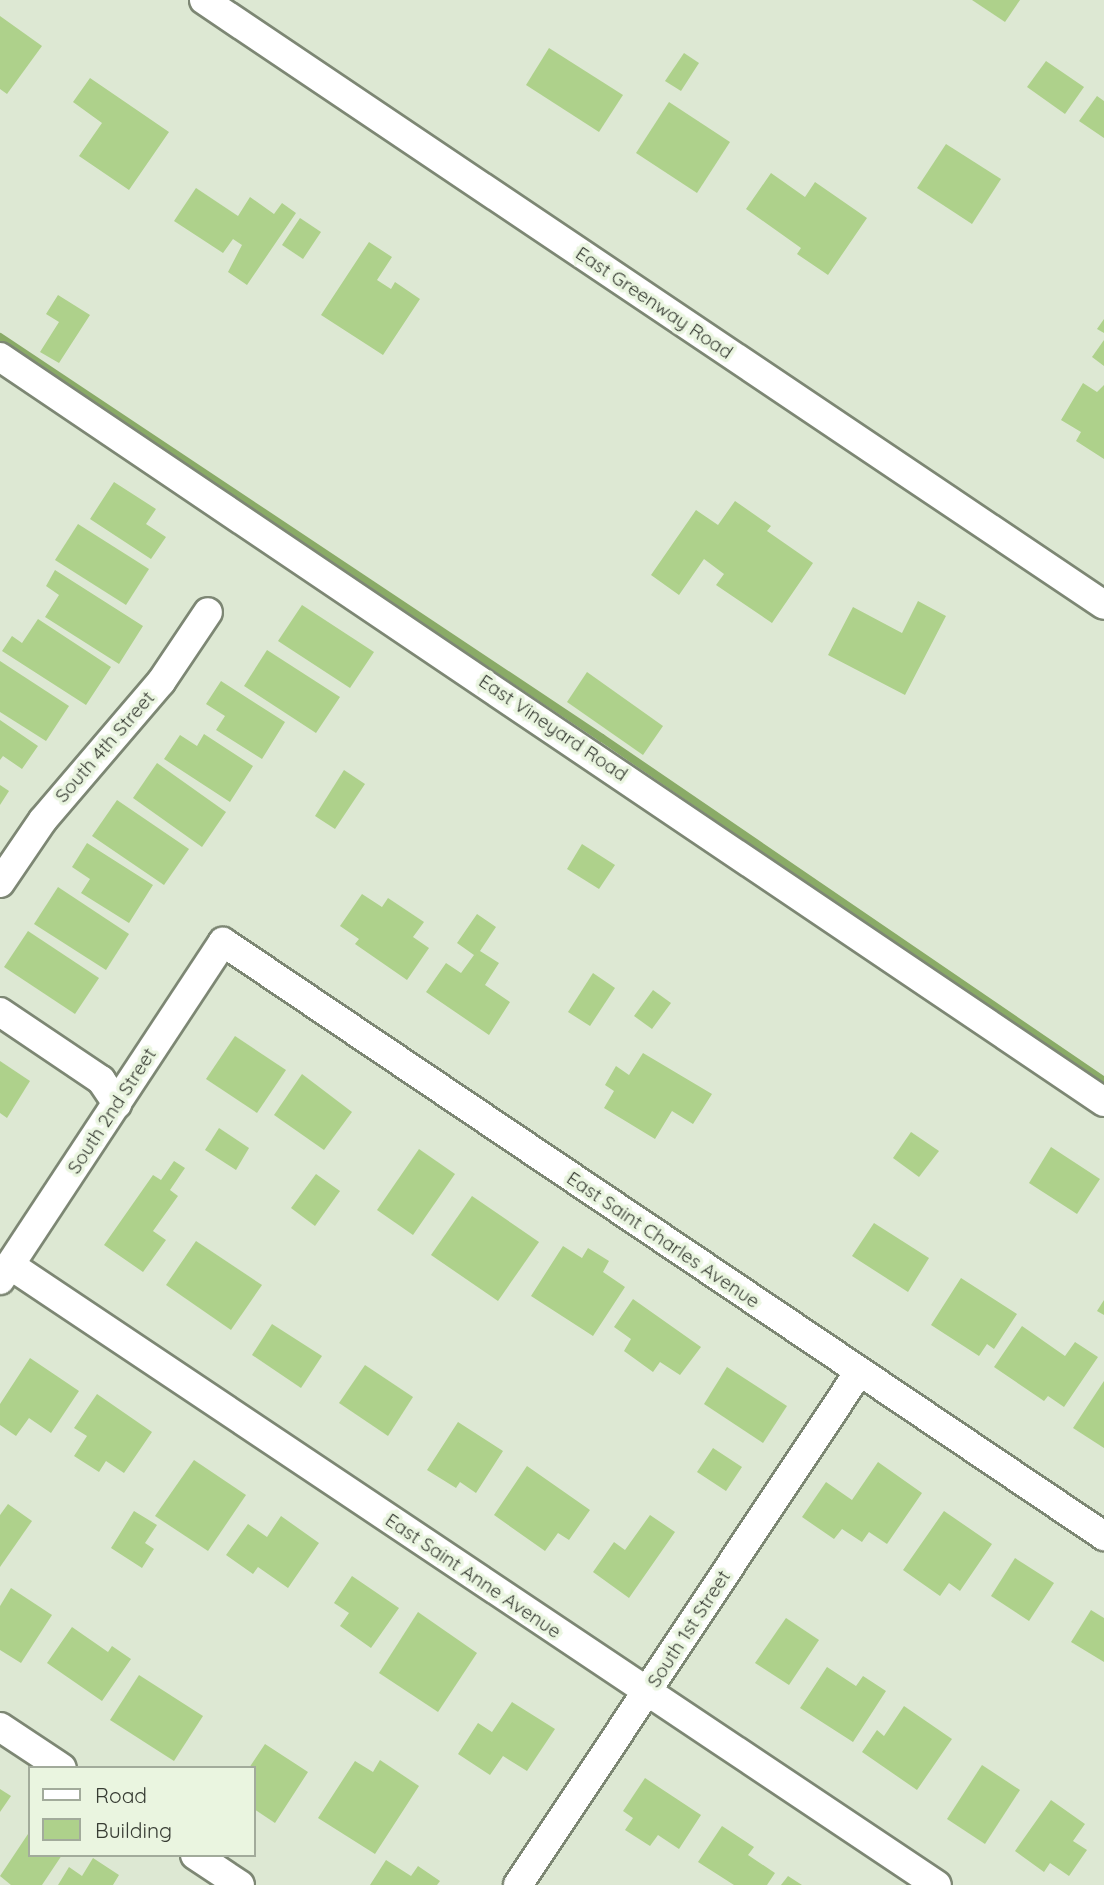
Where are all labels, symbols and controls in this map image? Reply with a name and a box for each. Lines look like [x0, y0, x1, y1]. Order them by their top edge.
street label: East Greenway Road [571, 242, 737, 364]
street label: East Vineyard Road [474, 670, 632, 786]
street label: South 4th Street [51, 687, 159, 807]
street label: South 2nd Street [63, 1044, 161, 1178]
street label: East Saint Charles Avenue [562, 1167, 764, 1313]
street label: East Saint Anne Avenue [381, 1509, 565, 1643]
street label: South 1st Street [643, 1566, 735, 1692]
legend [28, 1766, 256, 1857]
text: Road [95, 1782, 147, 1808]
text: Building [95, 1817, 172, 1843]

